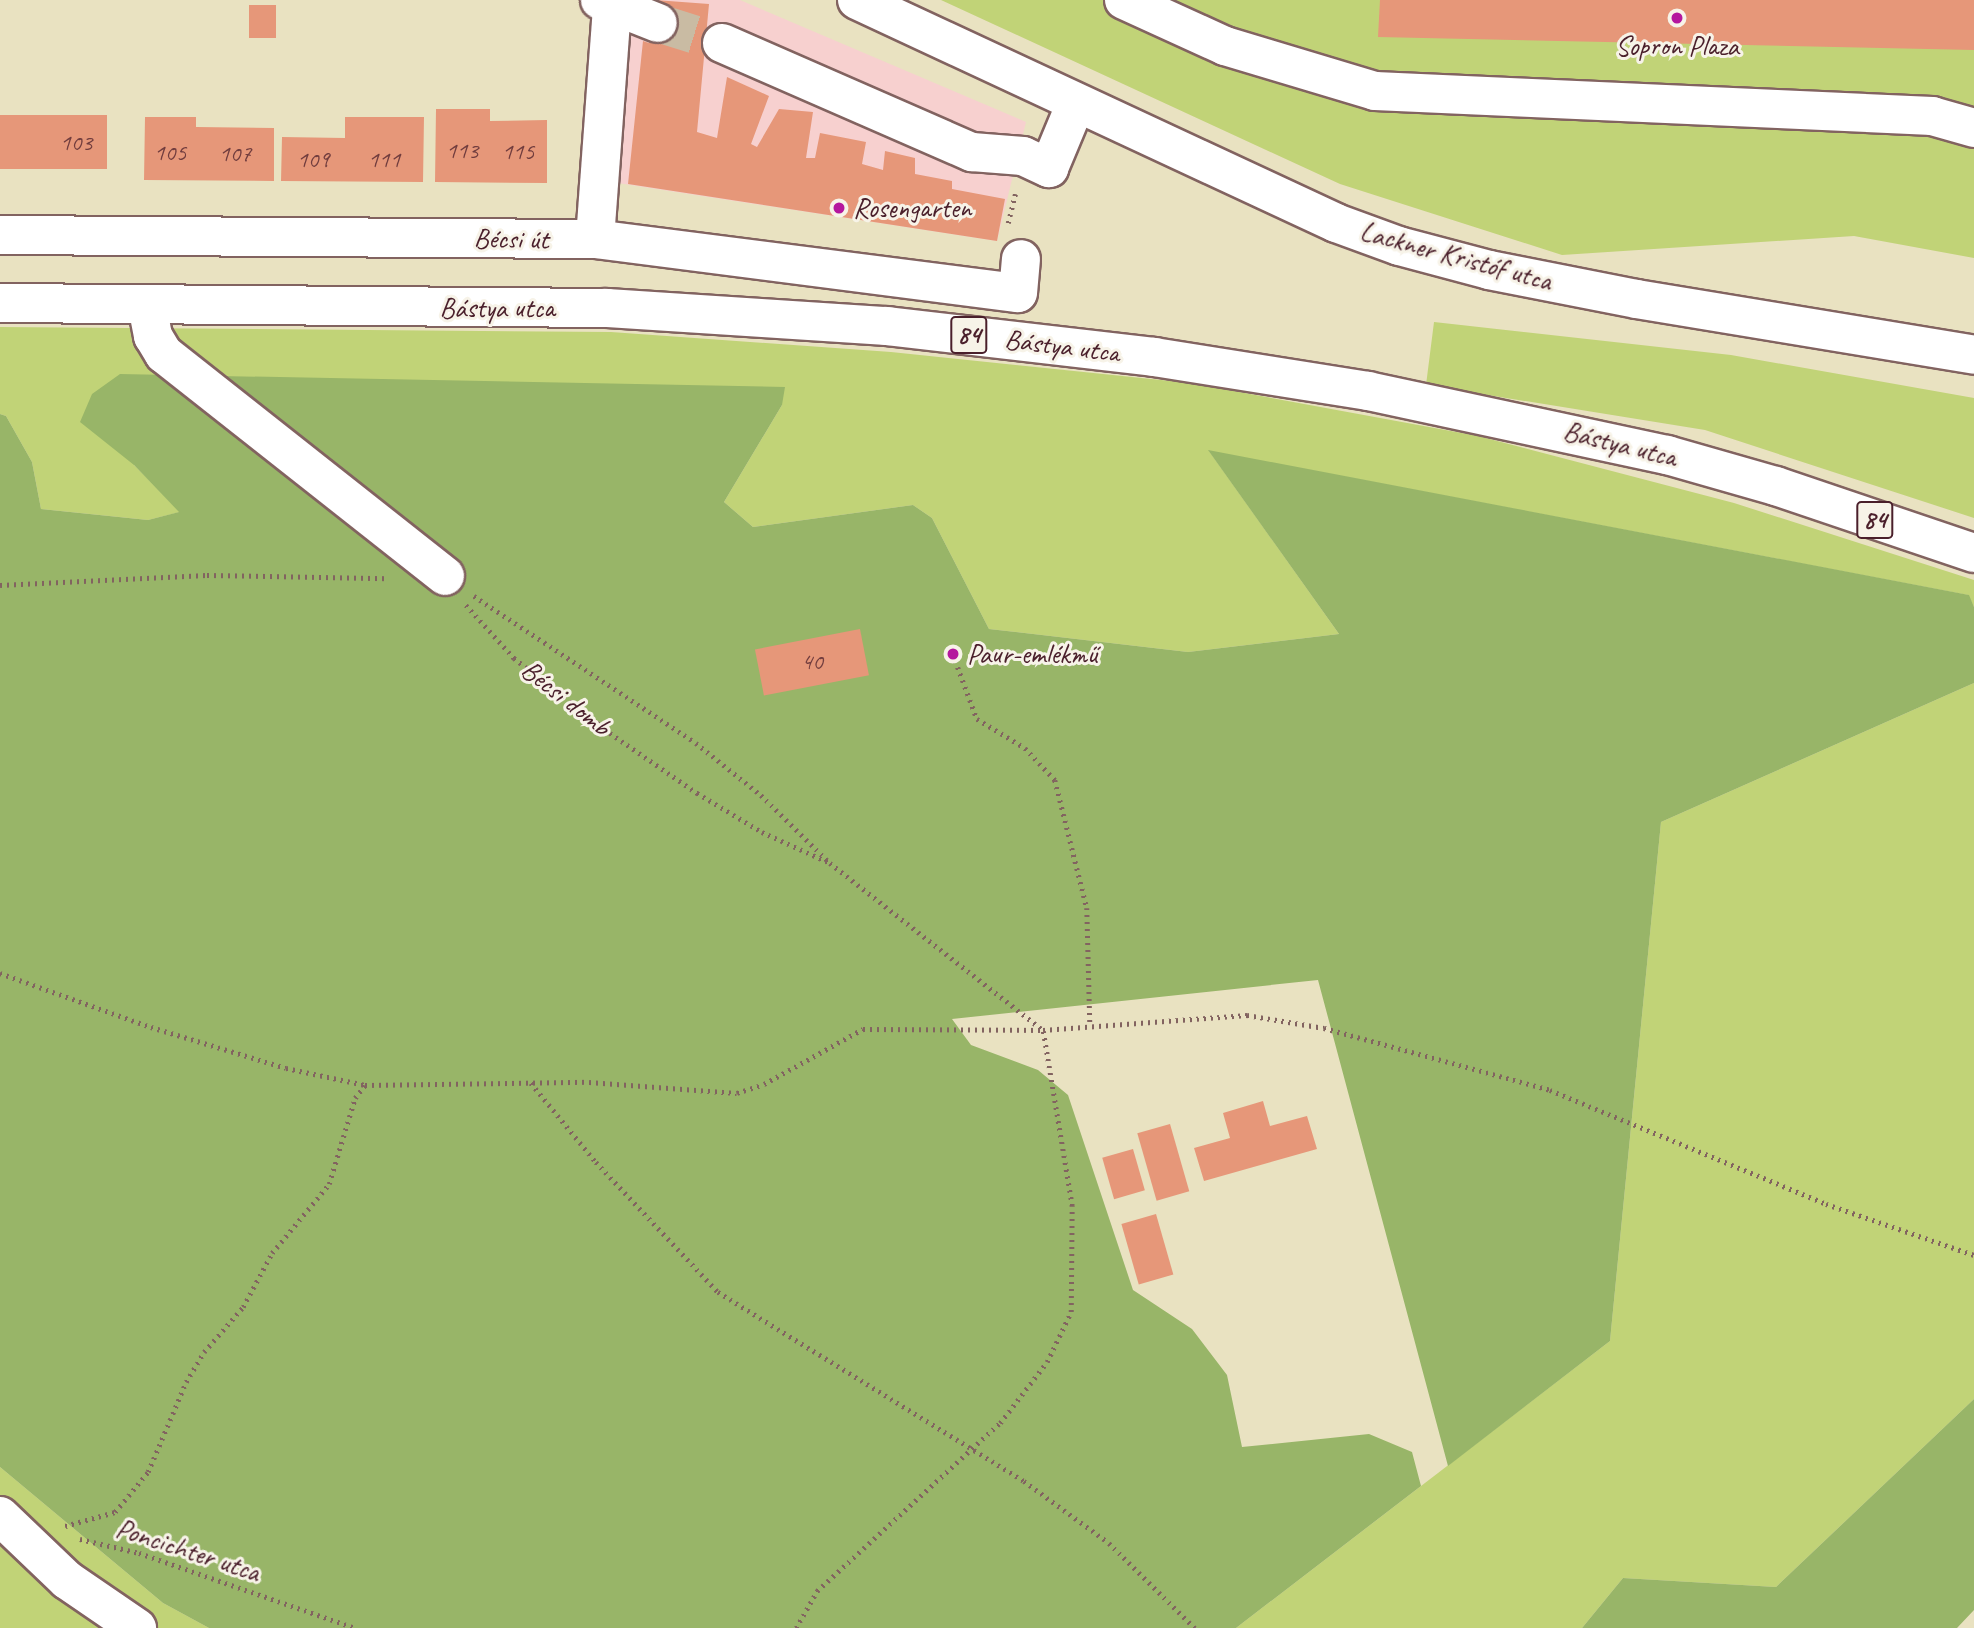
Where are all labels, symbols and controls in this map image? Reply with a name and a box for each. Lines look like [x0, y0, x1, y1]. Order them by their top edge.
marker: Sopron Plaza [1669, 10, 1685, 26]
place label: Sopron Plaza [1615, 29, 1739, 63]
house number: 103 [60, 129, 92, 157]
house number: 113 [446, 137, 478, 165]
house number: 115 [502, 138, 534, 166]
house number: 105 [154, 139, 186, 167]
house number: 107 [219, 140, 251, 168]
house number: 109 [297, 146, 329, 174]
house number: 111 [368, 146, 400, 174]
place label: Rosengarten [853, 191, 971, 225]
marker: Rosengarten [831, 200, 847, 216]
street label: Lackner Kristóf utca [1357, 214, 1555, 298]
street label: Bécsi út [473, 222, 549, 256]
street label: Bástya utca [440, 291, 554, 325]
road number: 84 [950, 312, 988, 358]
street label: Bástya utca [1003, 322, 1121, 370]
street label: Bástya utca [1560, 414, 1680, 474]
road number: 84 [1856, 498, 1894, 542]
place label: Paur-emlékmű [967, 637, 1097, 671]
marker: Paur-emlékmű [945, 646, 961, 662]
house number: 40 [801, 648, 823, 676]
street label: Bécsi domb [514, 652, 618, 744]
street label: Poncichter utca [112, 1511, 264, 1589]

